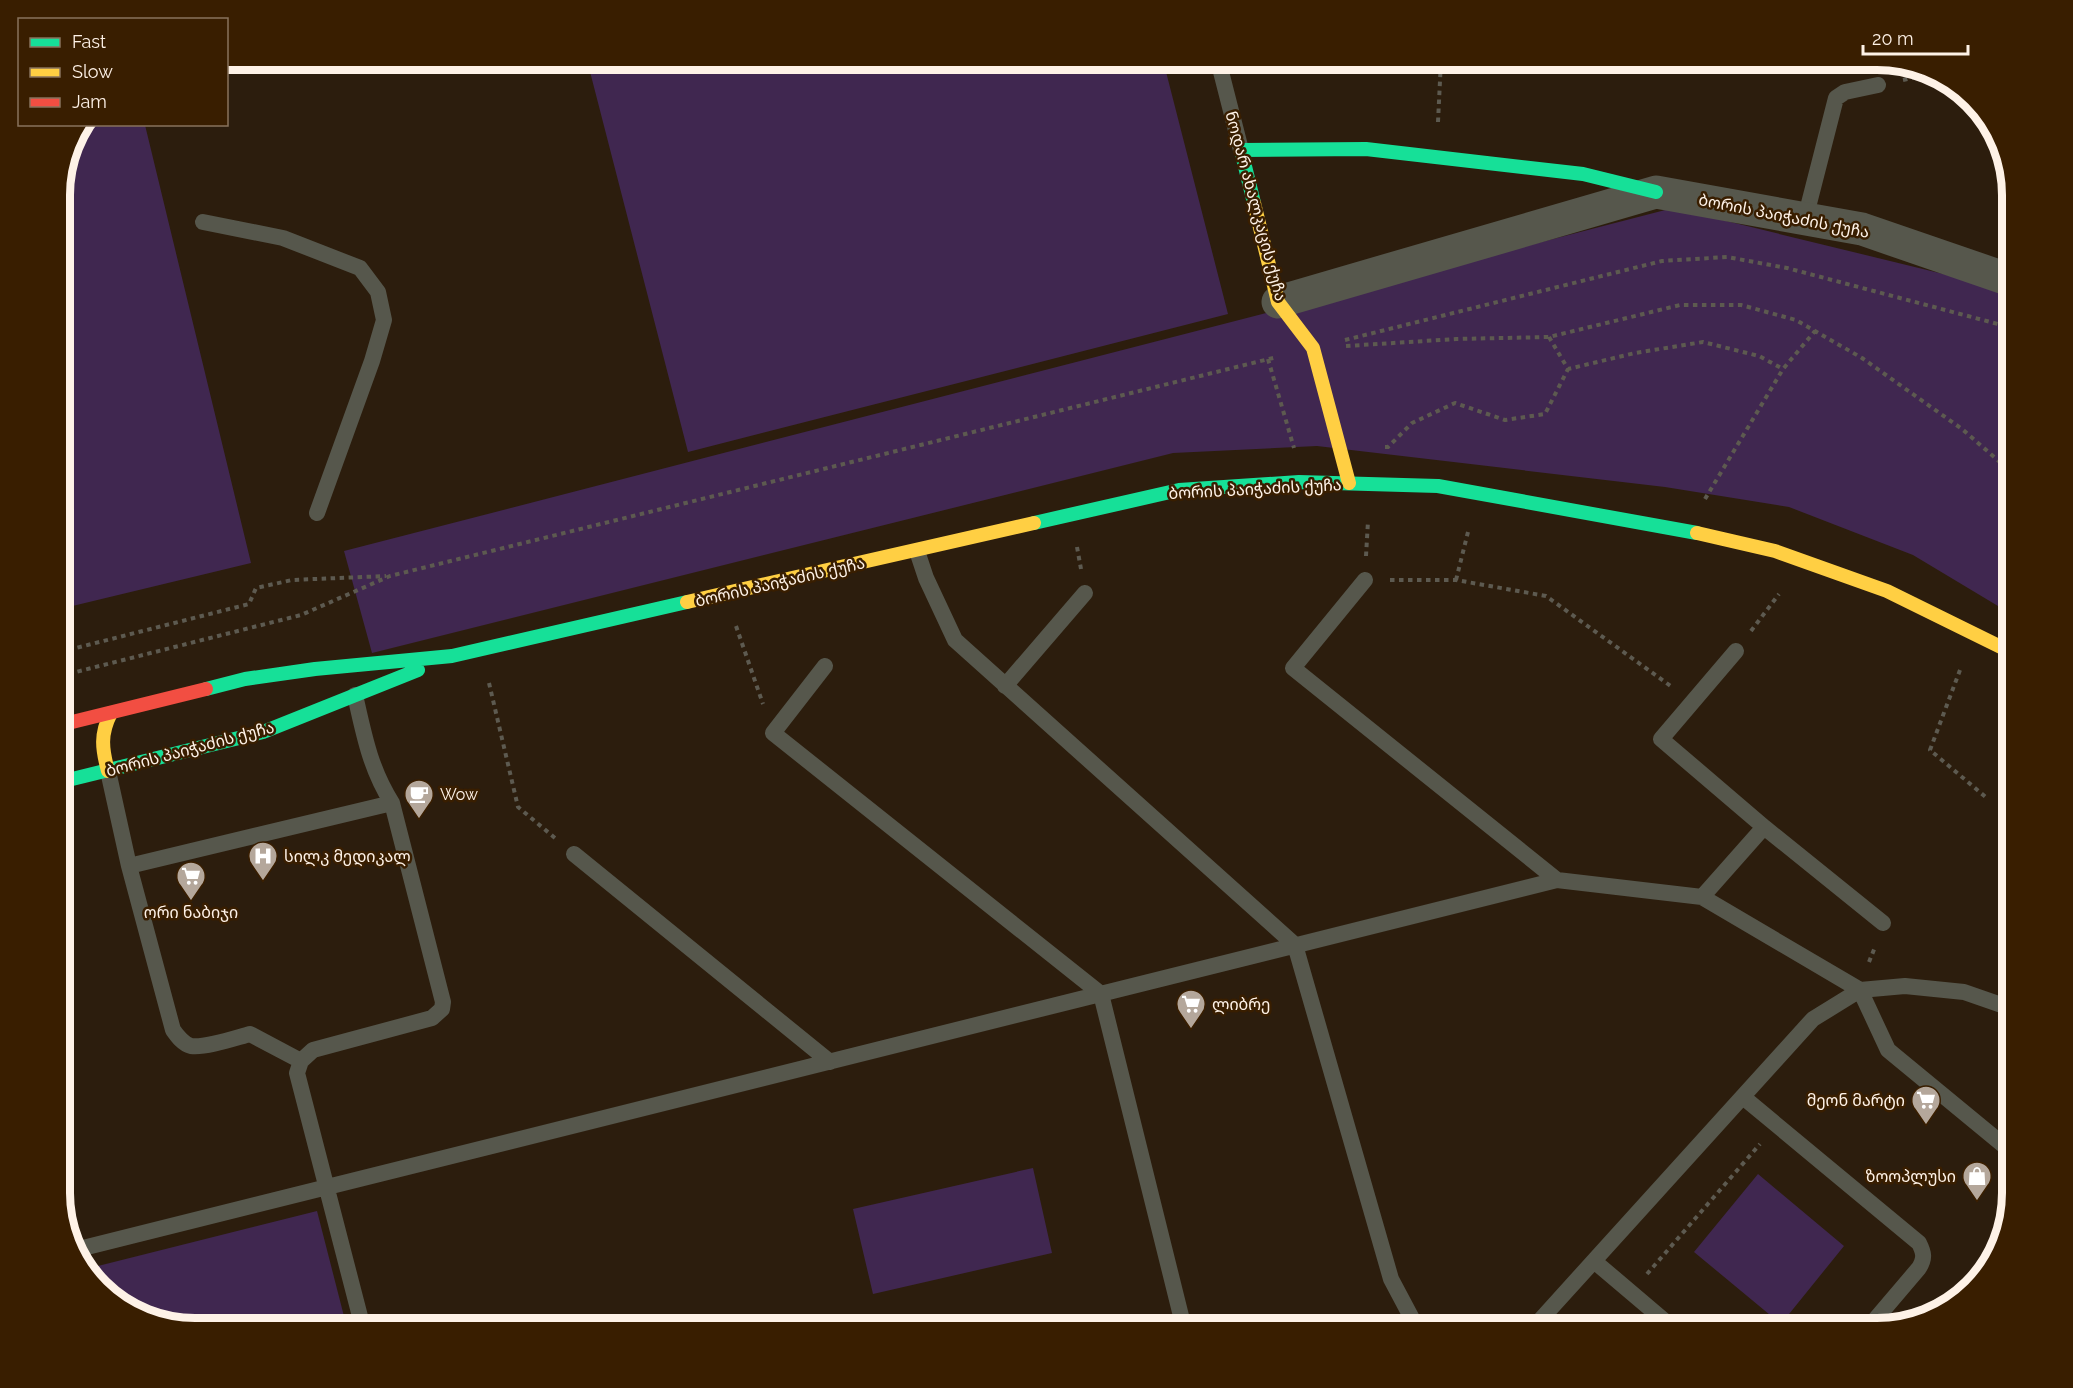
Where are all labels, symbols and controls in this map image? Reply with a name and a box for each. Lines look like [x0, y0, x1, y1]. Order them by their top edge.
legend [18, 18, 228, 126]
scale bar [1863, 18, 1968, 56]
text: 20 m [1872, 28, 1914, 49]
text: Fast [72, 31, 106, 52]
text: Slow [72, 61, 113, 82]
text: Jam [72, 91, 107, 112]
street label: ნოდარ ახალკაცის ქუჩა [1221, 109, 1291, 303]
street label: ბორის პაიჭაძის ქუჩა [1697, 190, 1871, 242]
street label: ბორის პაიჭაძის ქუჩა [1168, 475, 1342, 503]
street label: ბორის პაიჭაძის ქუჩა [693, 553, 867, 611]
street label: ბორის პაიჭაძის ქუჩა [104, 717, 276, 781]
cafe icon: Wow [403, 778, 435, 820]
place label: Wow [440, 785, 478, 804]
hospital icon: სილკ მედიკალ [247, 840, 279, 882]
place label: სილკ მედიკალ [284, 847, 411, 867]
supermarket icon: ორი ნაბიჯი [175, 860, 207, 902]
place label: ორი ნაბიჯი [144, 903, 238, 922]
supermarket icon: ლიბრე [1175, 988, 1207, 1030]
place label: ლიბრე [1212, 995, 1270, 1015]
supermarket icon: მეონ მარტი [1910, 1084, 1942, 1126]
place label: მეონ მარტი [1807, 1091, 1905, 1110]
shop icon: ზოოპლუსი [1961, 1160, 1993, 1202]
place label: ზოოპლუსი [1866, 1167, 1956, 1187]

